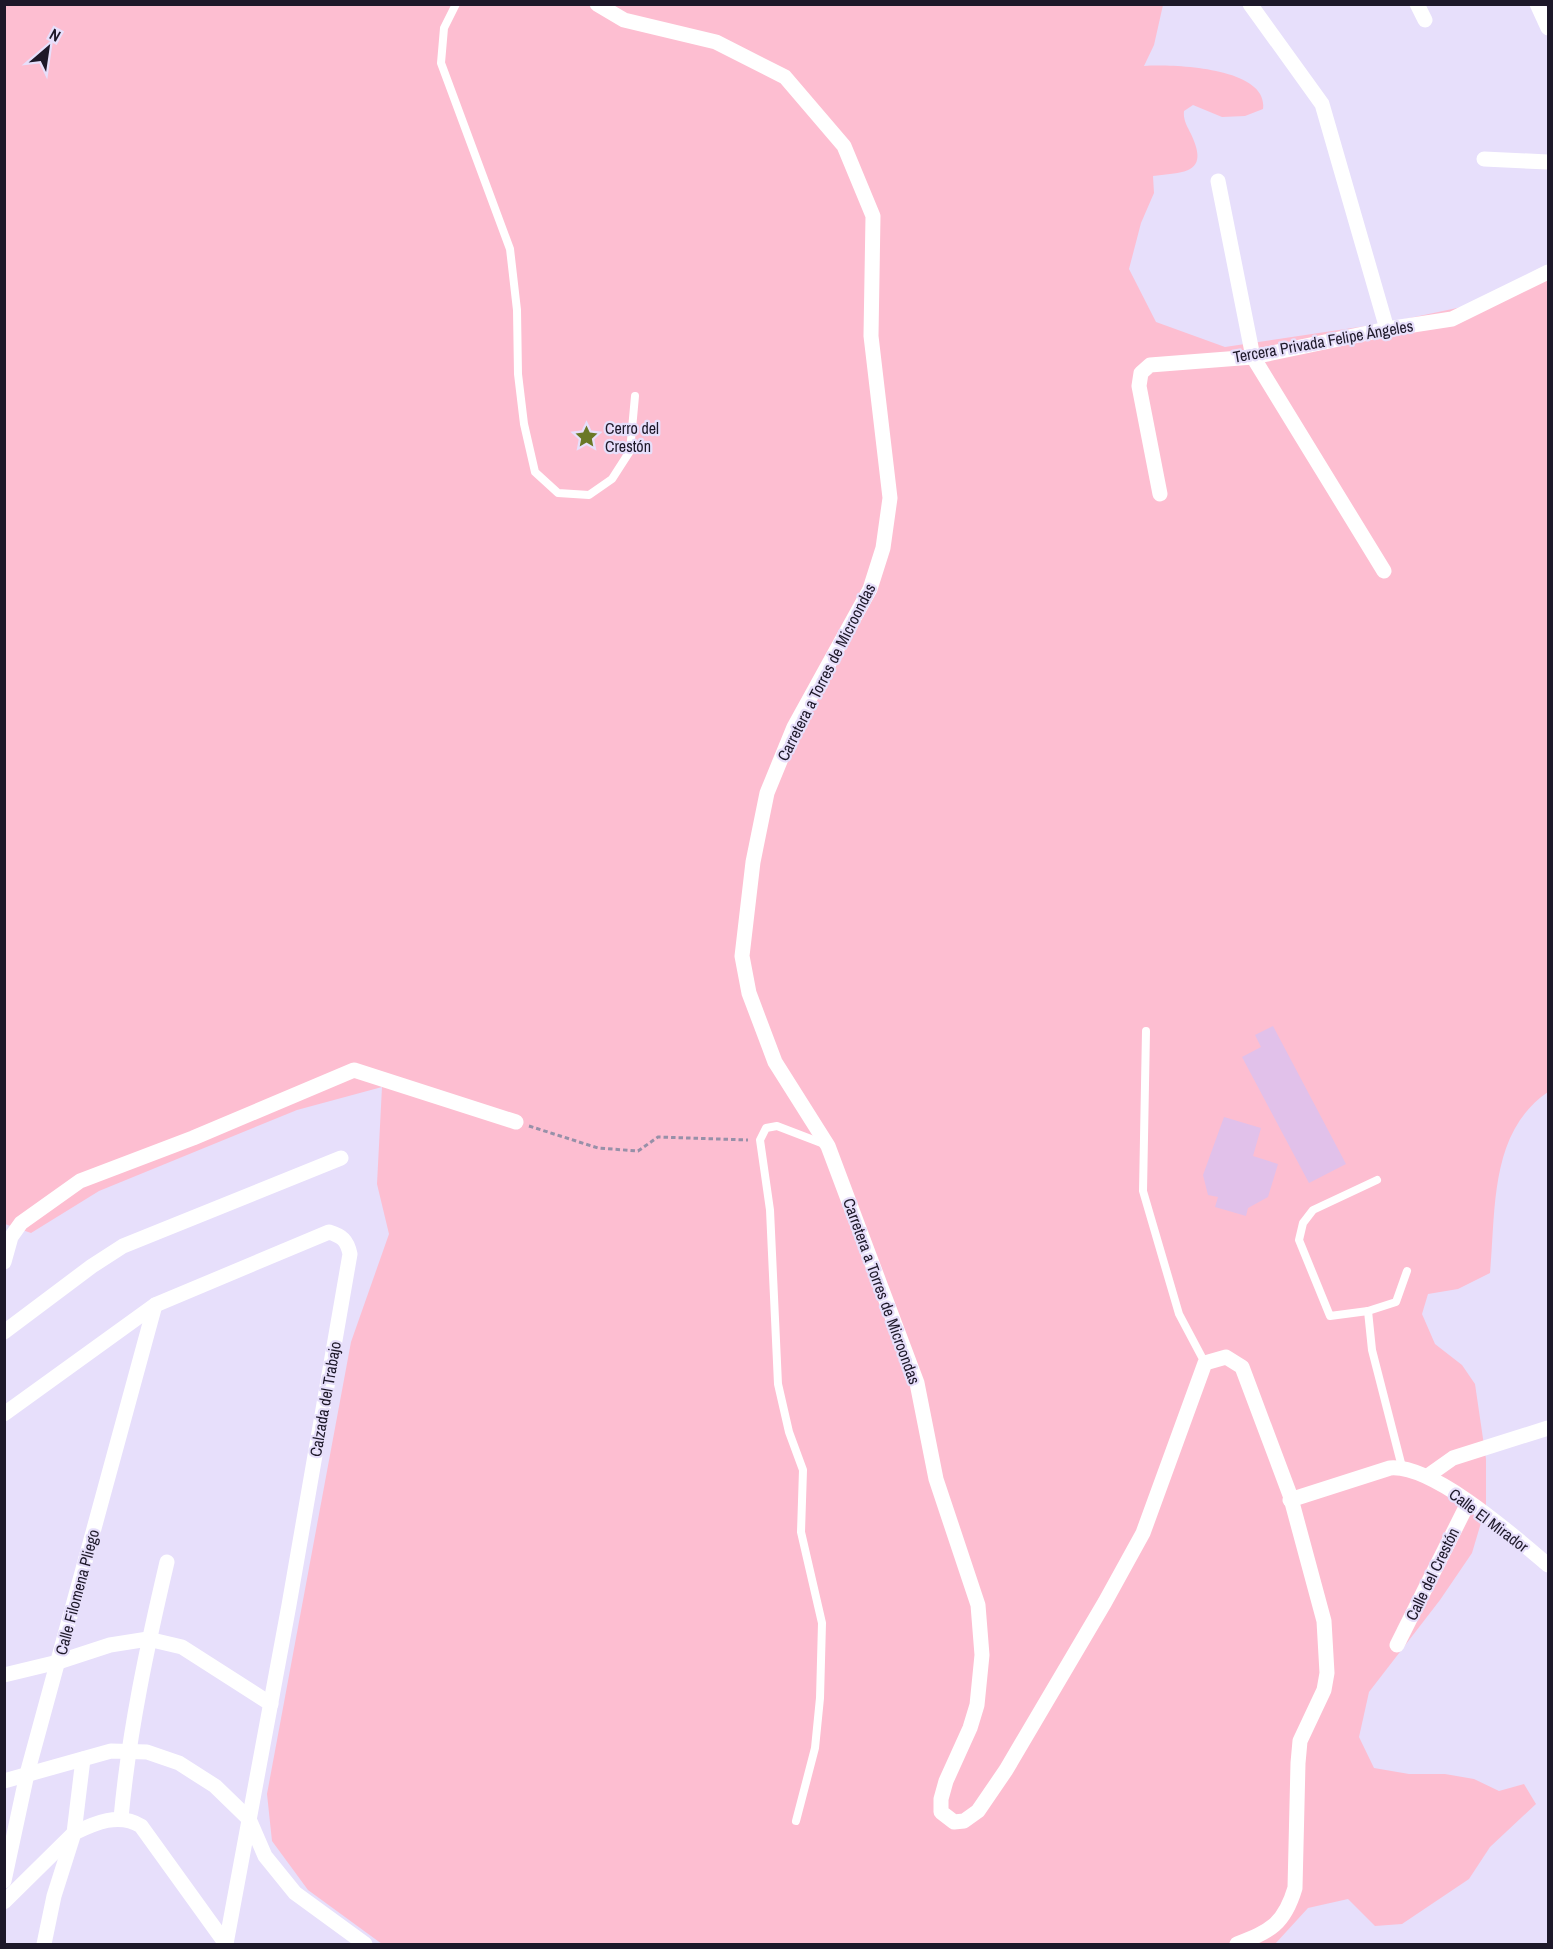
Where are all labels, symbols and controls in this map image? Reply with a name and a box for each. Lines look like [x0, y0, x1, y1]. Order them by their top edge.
north arrow [18, 18, 78, 78]
text: N [46, 23, 65, 47]
street label: Tercera Privada Felipe Ángeles [1231, 314, 1415, 368]
place label: Cerro del Crestón [605, 417, 659, 457]
place icon: Cerro del Crestón [574, 424, 600, 450]
street label: Carretera a Torres de Microondas [772, 579, 880, 765]
street label: Carretera a Torres de Microondas [838, 1195, 926, 1387]
street label: Calzada del Trabajo [304, 1340, 346, 1458]
street label: Calle El Mirador [1445, 1483, 1534, 1557]
street label: Calle del Crestón [1400, 1524, 1464, 1624]
street label: Calle Filomena Pliego [50, 1527, 104, 1657]

